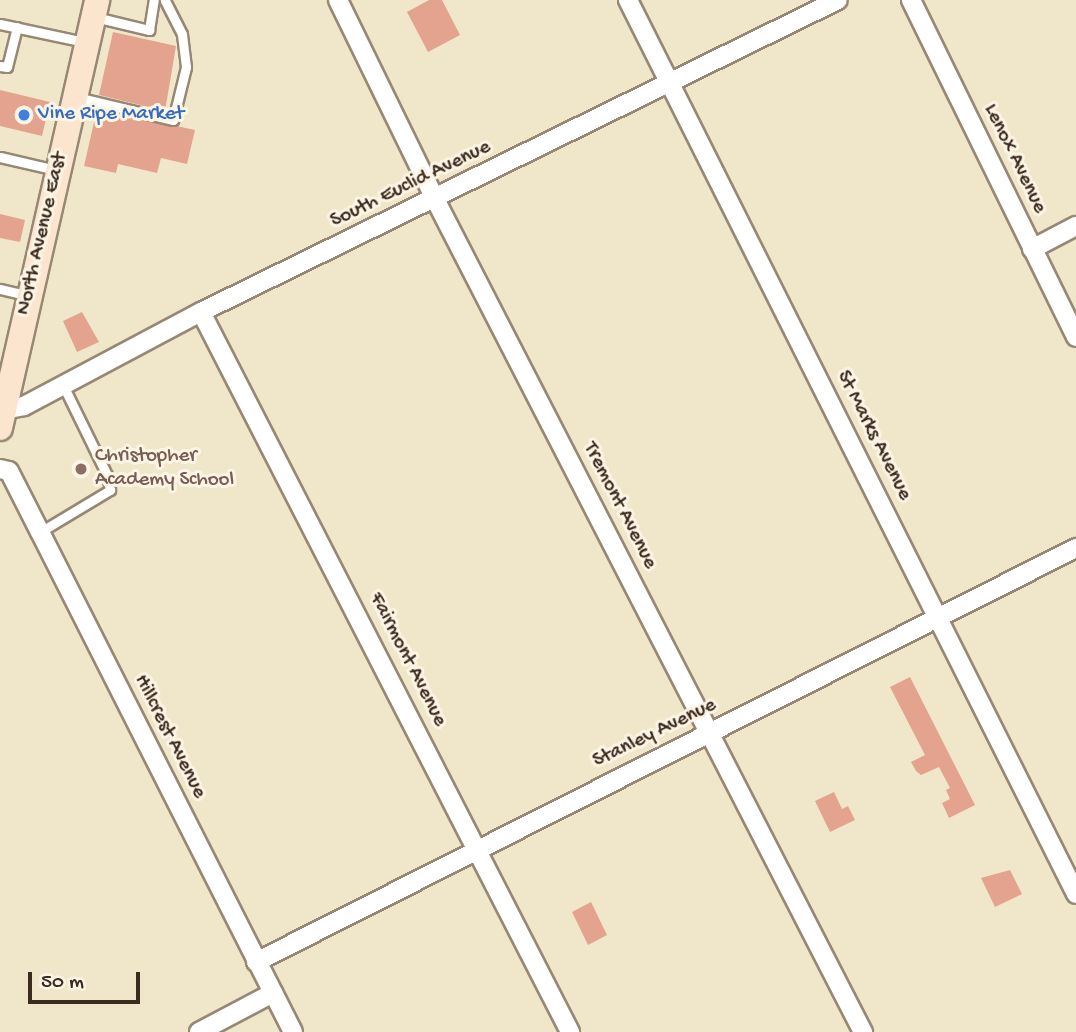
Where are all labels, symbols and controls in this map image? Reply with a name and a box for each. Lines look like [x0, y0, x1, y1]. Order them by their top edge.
street label: Lenox Avenue [977, 100, 1051, 218]
place label: Vine Ripe Market [38, 102, 184, 128]
marker: Vine Ripe Market [16, 107, 32, 123]
street label: South Euclid Avenue [327, 135, 495, 235]
street label: North Avenue East [12, 150, 74, 318]
street label: St Marks Avenue [830, 367, 916, 505]
street label: Tremont Avenue [576, 438, 662, 574]
place label: Christopher Academy School [95, 444, 234, 494]
marker: Christopher Academy School [73, 461, 89, 477]
street label: Fairmont Avenue [362, 589, 452, 731]
street label: Hillcrest Avenue [127, 671, 211, 803]
street label: Stanley Avenue [589, 693, 721, 775]
scale bar [32, 958, 144, 1002]
text: 50 m [41, 971, 84, 996]

